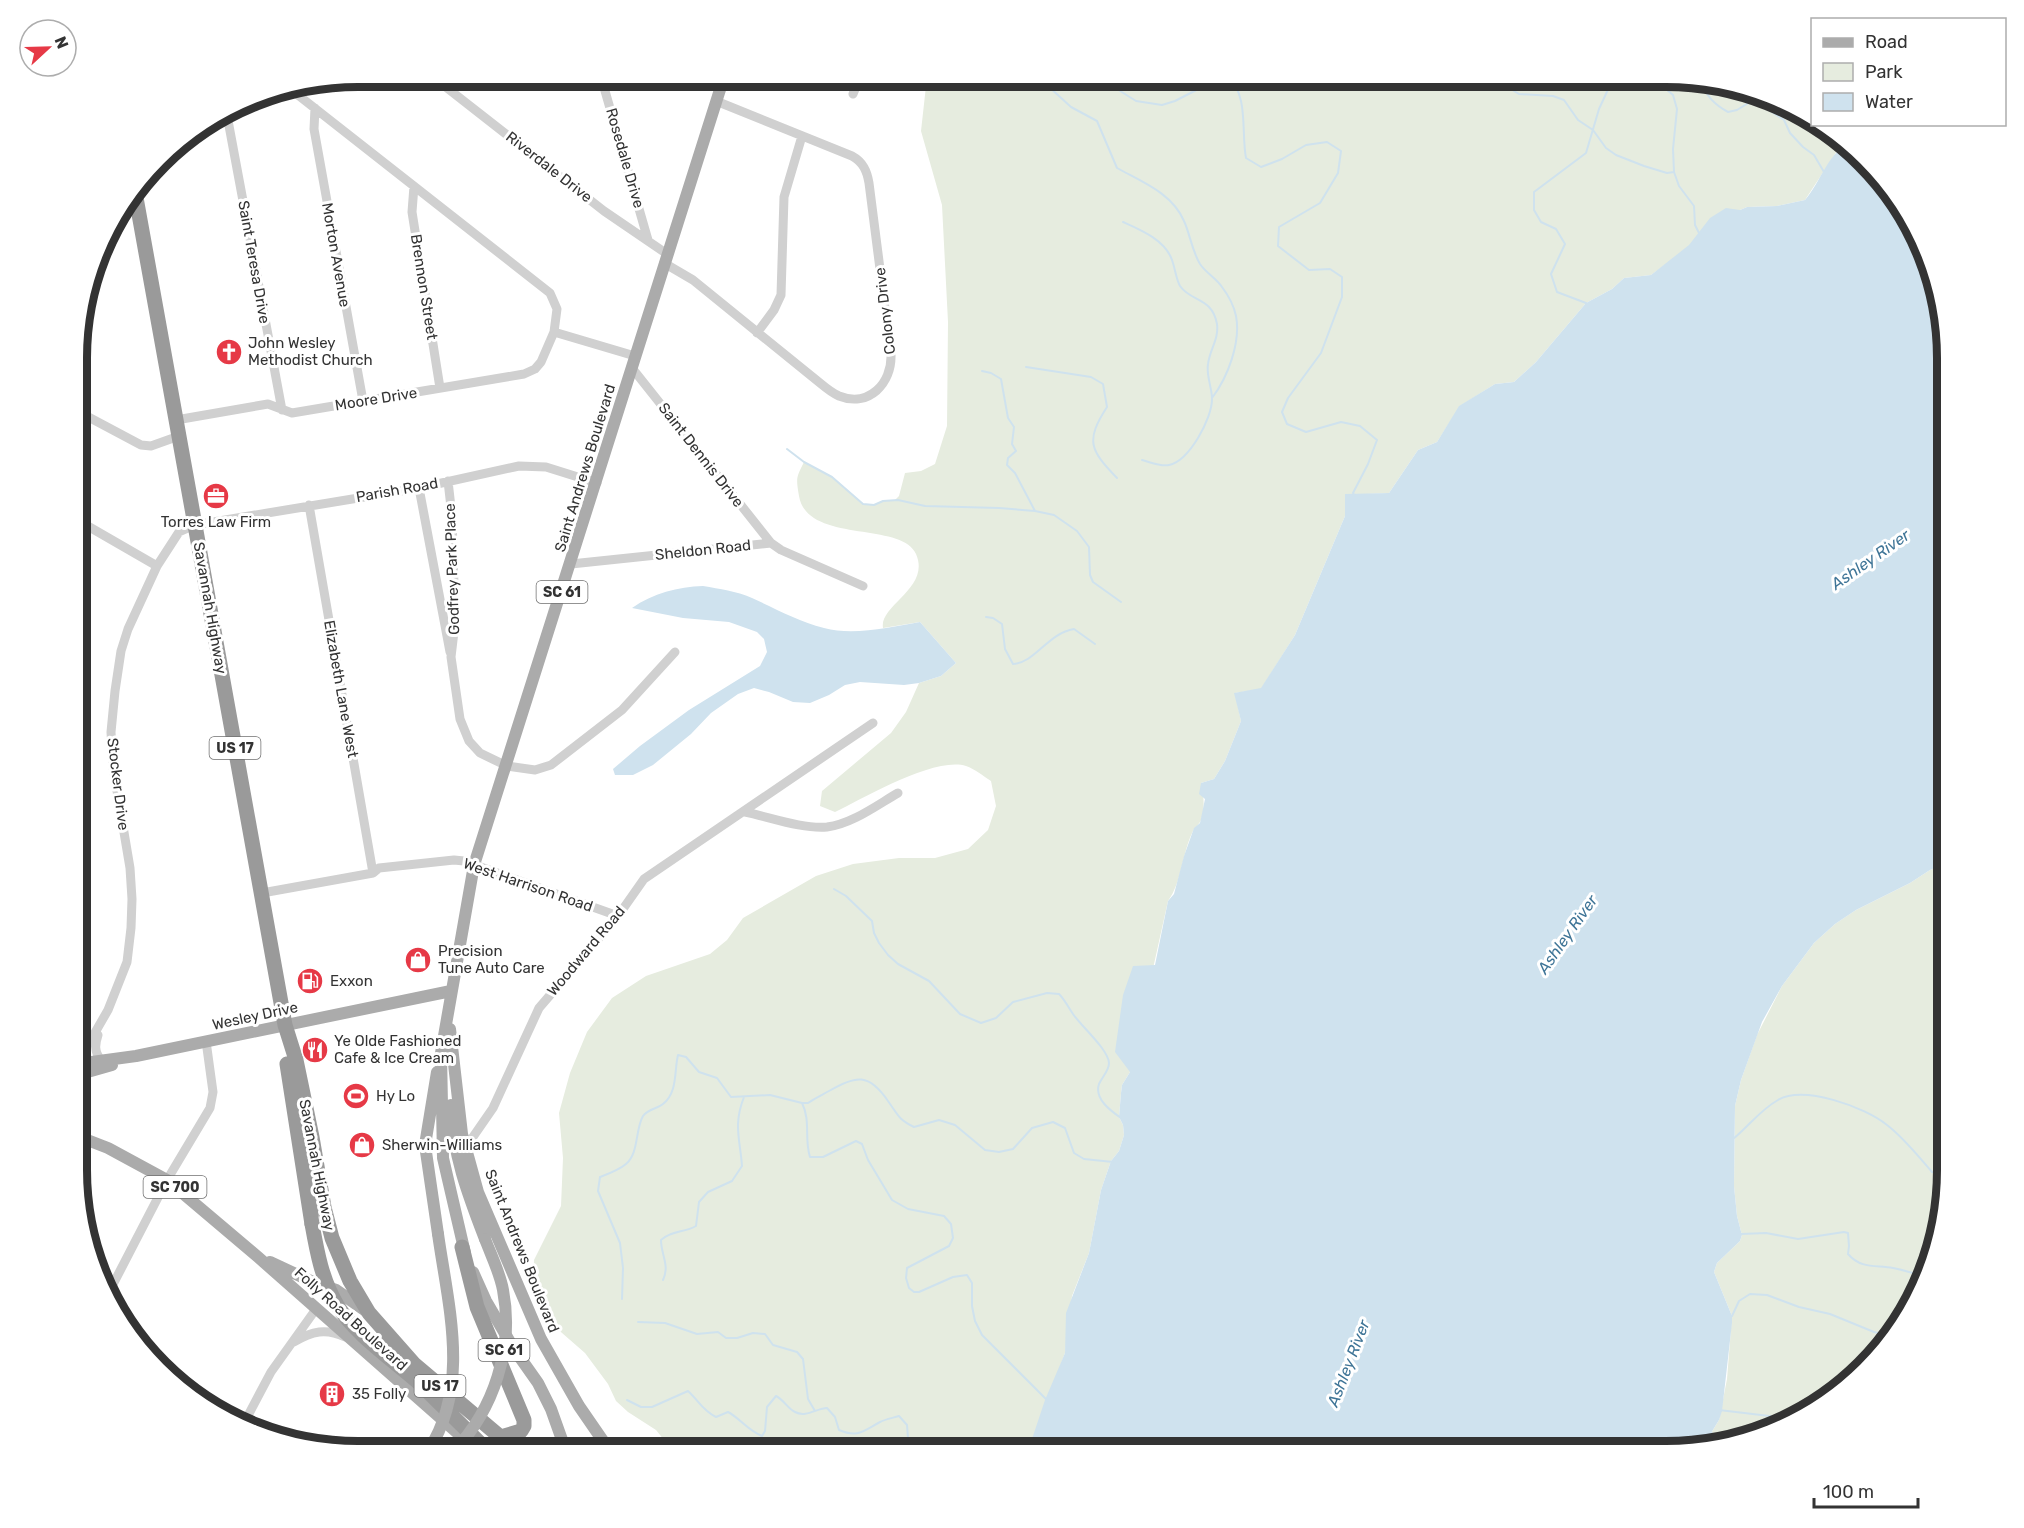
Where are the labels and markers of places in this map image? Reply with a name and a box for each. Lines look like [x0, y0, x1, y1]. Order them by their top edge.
place label: John Wesley Methodist Church [248, 334, 373, 369]
church icon: John Wesley Methodist Church [214, 337, 244, 367]
office icon: Torres Law Firm [201, 481, 231, 511]
place label: Torres Law Firm [161, 513, 271, 531]
place label: Precision Tune Auto Care [438, 942, 545, 977]
shop icon: Precision Tune Auto Care [403, 945, 433, 975]
fuel station icon: Exxon [295, 966, 325, 996]
place label: Exxon [330, 972, 373, 990]
place label: Ye Olde Fashioned Cafe & Ice Cream [334, 1032, 461, 1067]
restaurant icon: Ye Olde Fashioned Cafe & Ice Cream [300, 1035, 330, 1065]
sports icon: Hy Lo [341, 1081, 371, 1111]
place label: Hy Lo [376, 1087, 415, 1105]
shop icon: Sherwin-Williams [347, 1130, 377, 1160]
place label: Sherwin-Williams [382, 1136, 502, 1154]
building icon: 35 Folly [317, 1379, 347, 1409]
place label: 35 Folly [352, 1385, 406, 1403]

